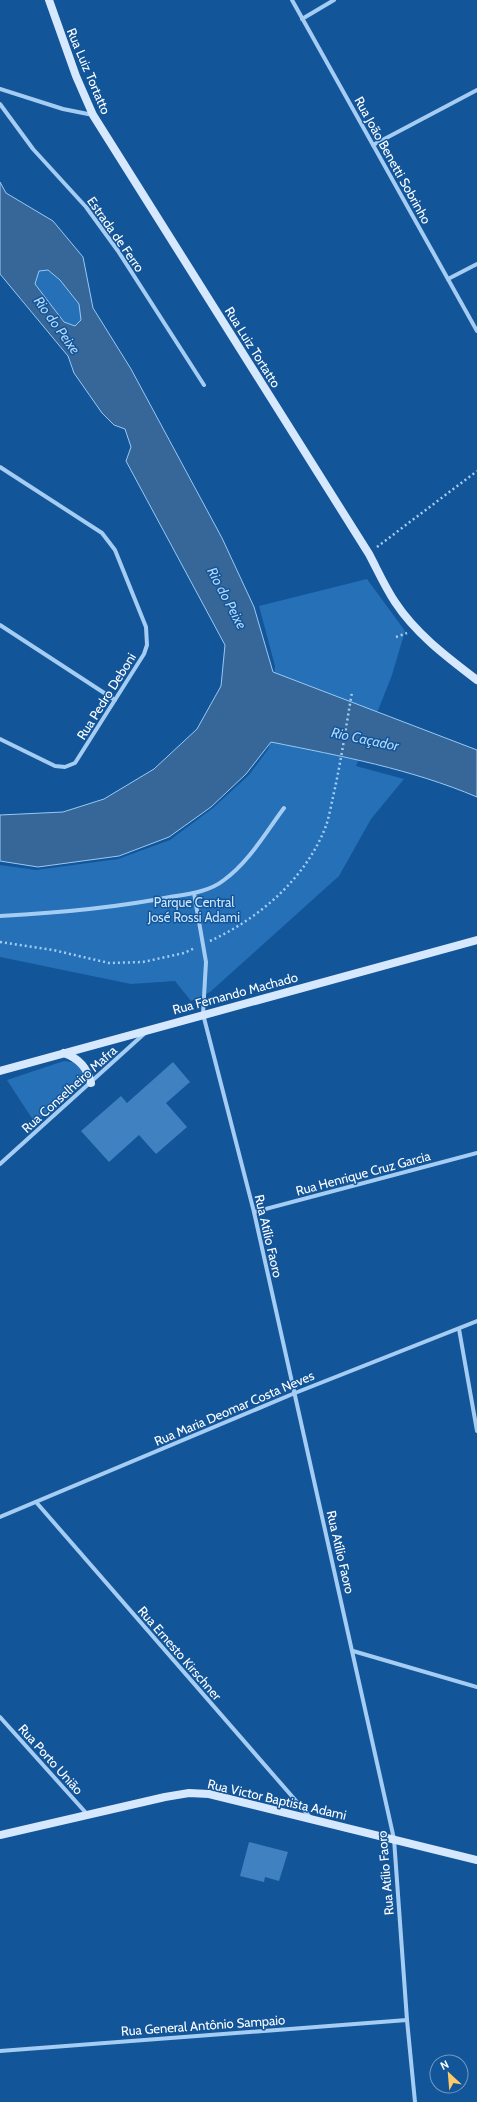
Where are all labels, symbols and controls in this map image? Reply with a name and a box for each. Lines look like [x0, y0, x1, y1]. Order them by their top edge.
street label: Rua Luiz Tortatto [64, 25, 114, 117]
street label: Rua João Benetti Sobrinho [351, 93, 435, 227]
street label: Estrada de Ferro [84, 193, 148, 275]
water label: Rio do Peixe [30, 292, 84, 358]
street label: Rua Luiz Tortatto [222, 304, 284, 390]
water label: Rio do Peixe [203, 564, 251, 632]
street label: Rua Pedro Deboni [73, 650, 139, 742]
water label: Rio Caçador [330, 723, 401, 755]
park label: Parque Central José Rossi Adami [147, 894, 240, 925]
street label: Rua Fernando Machado [171, 969, 299, 1017]
street label: Rua Conselheiro Mafra [18, 1042, 121, 1136]
street label: Rua Henrique Cruz Garcia [294, 1147, 433, 1199]
street label: Rua Atílio Faoro [252, 1193, 286, 1279]
street label: Rua Maria Deomar Costa Neves [152, 1367, 317, 1449]
street label: Rua Atílio Faoro [324, 1509, 358, 1595]
street label: Rua Ernesto Kirschner [135, 1603, 226, 1704]
street label: Rua Porto União [15, 1720, 87, 1798]
street label: Rua Victor Baptista Adami [206, 1775, 348, 1823]
street label: Rua Atílio Faoro [373, 1830, 397, 1916]
street label: Rua General Antônio Sampaio [120, 2011, 286, 2039]
north arrow [429, 2054, 469, 2094]
text: N [438, 2057, 451, 2073]

